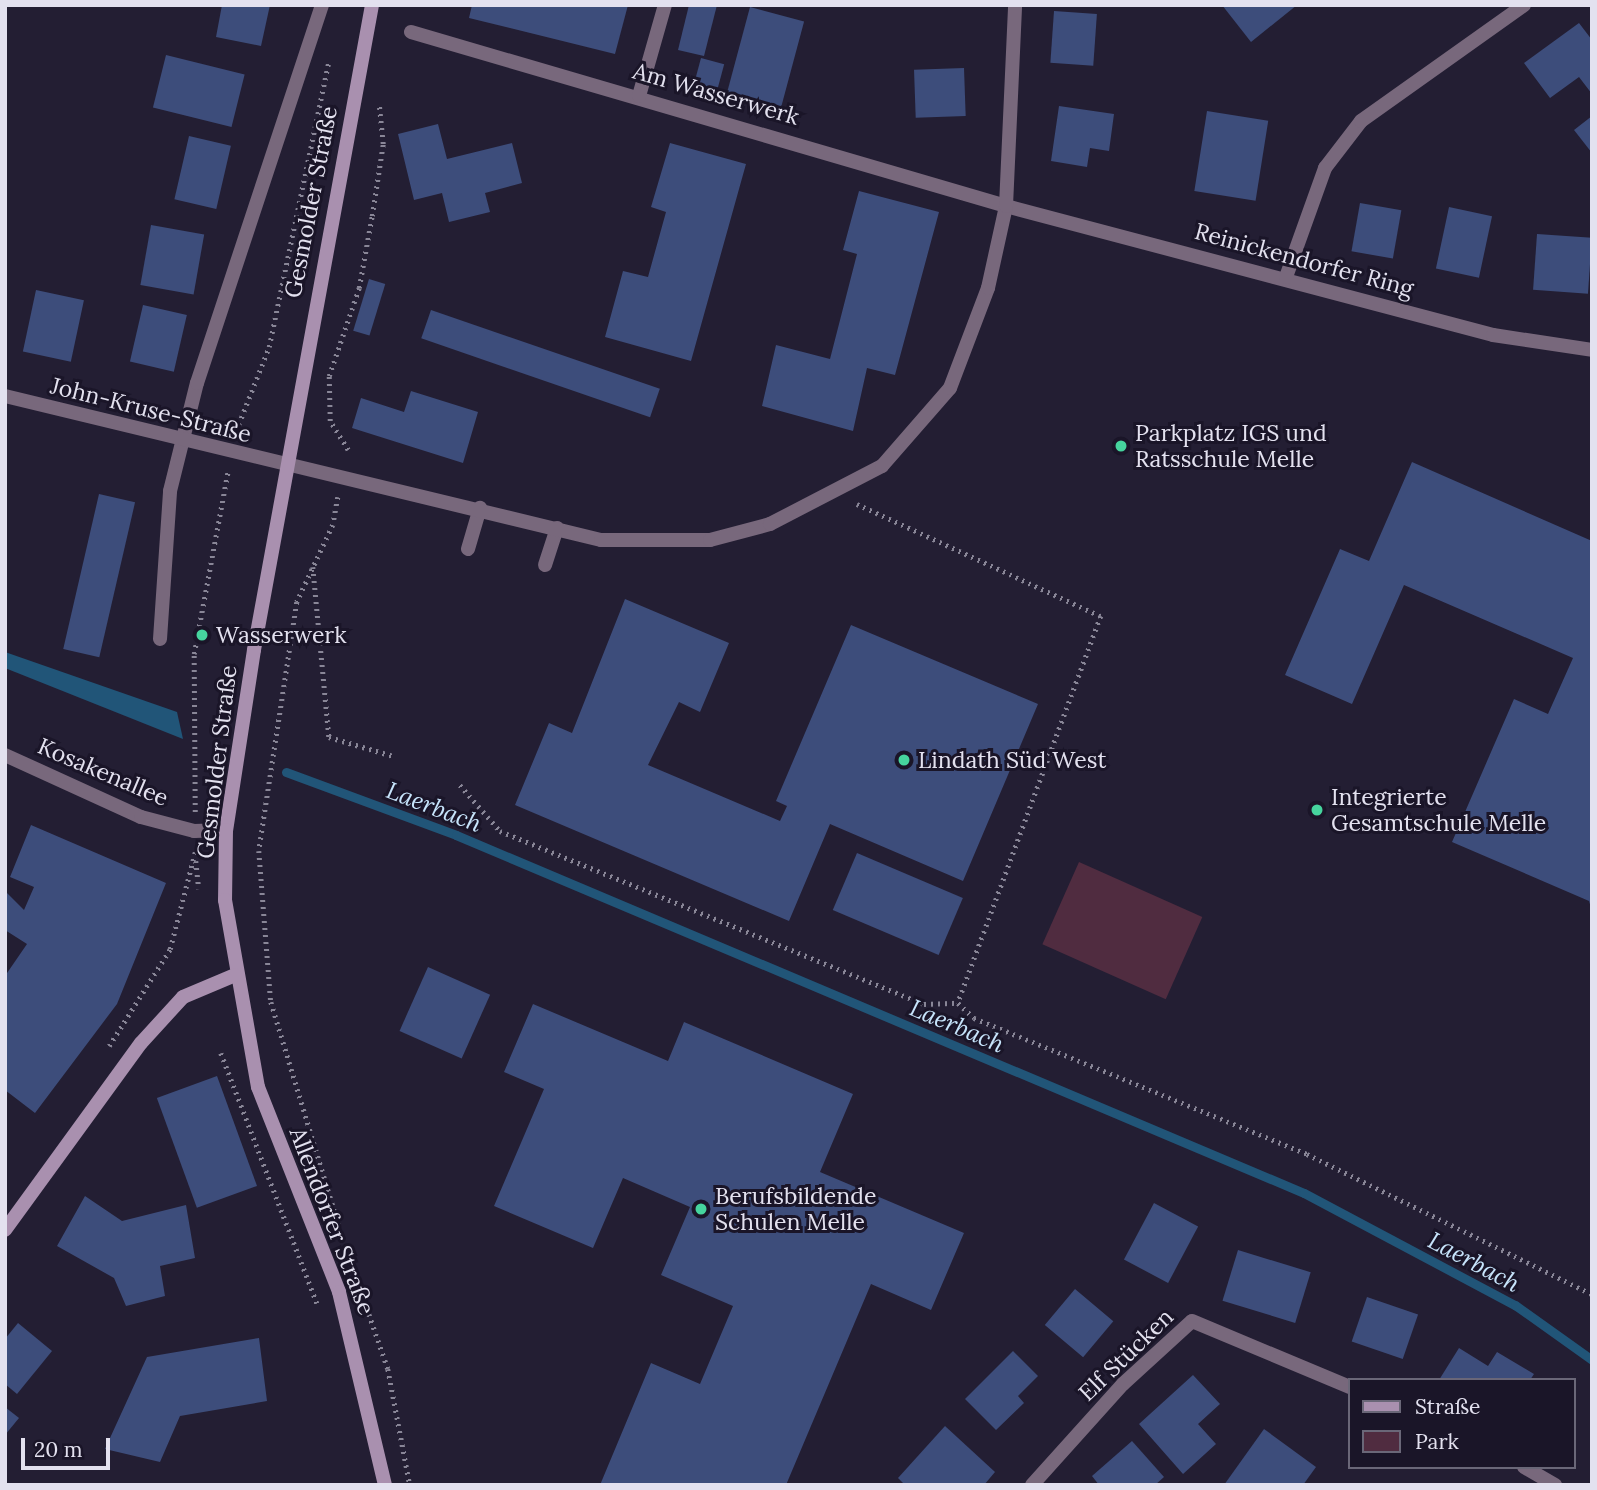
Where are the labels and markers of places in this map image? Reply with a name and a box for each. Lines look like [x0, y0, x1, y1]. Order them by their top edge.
place label: Parkplatz IGS und Ratsschule Melle [1135, 419, 1327, 473]
marker: Parkplatz IGS und Ratsschule Melle [1113, 438, 1129, 454]
place label: Wasserwerk [216, 621, 347, 649]
marker: Wasserwerk [194, 627, 210, 643]
place label: Lindath Süd West [918, 746, 1106, 774]
marker: Lindath Süd West [896, 752, 912, 768]
place label: Integrierte Gesamtschule Melle [1331, 783, 1546, 837]
marker: Integrierte Gesamtschule Melle [1309, 802, 1325, 818]
place label: Berufsbildende Schulen Melle [715, 1182, 876, 1236]
marker: Berufsbildende Schulen Melle [693, 1201, 709, 1217]

